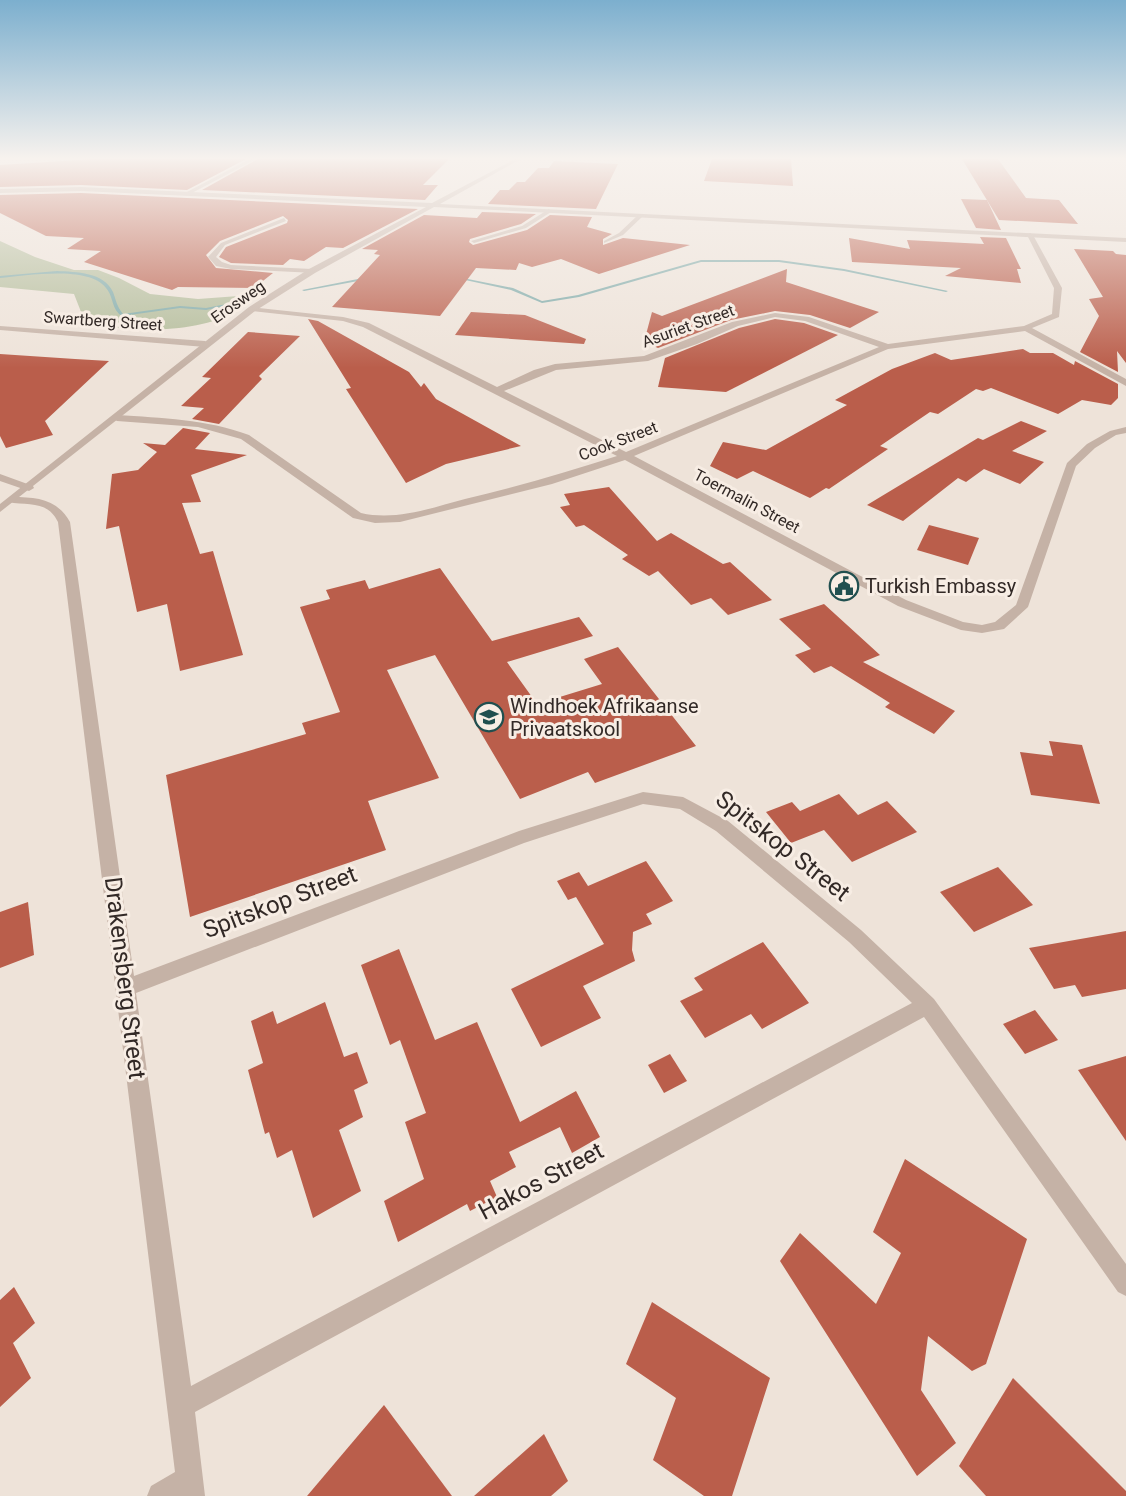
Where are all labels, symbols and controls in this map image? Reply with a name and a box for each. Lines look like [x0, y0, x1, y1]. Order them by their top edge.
street label: Erosweg [207, 277, 269, 327]
street label: Asuriet Street [639, 301, 737, 351]
street label: Swartberg Street [43, 307, 163, 335]
street label: Cook Street [576, 417, 660, 465]
street label: Toermalin Street [691, 465, 803, 537]
public building icon: Turkish Embassy [828, 570, 860, 602]
place label: Turkish Embassy [865, 574, 1017, 598]
place label: Windhoek Afrikaanse Privaatskool [510, 694, 699, 741]
school or university icon: Windhoek Afrikaanse Privaatskool [473, 701, 505, 733]
street label: Spitskop Street [710, 785, 856, 907]
street label: Spitskop Street [199, 860, 361, 944]
street label: Drakensberg Street [99, 875, 151, 1081]
street label: Hakos Street [474, 1136, 608, 1226]

